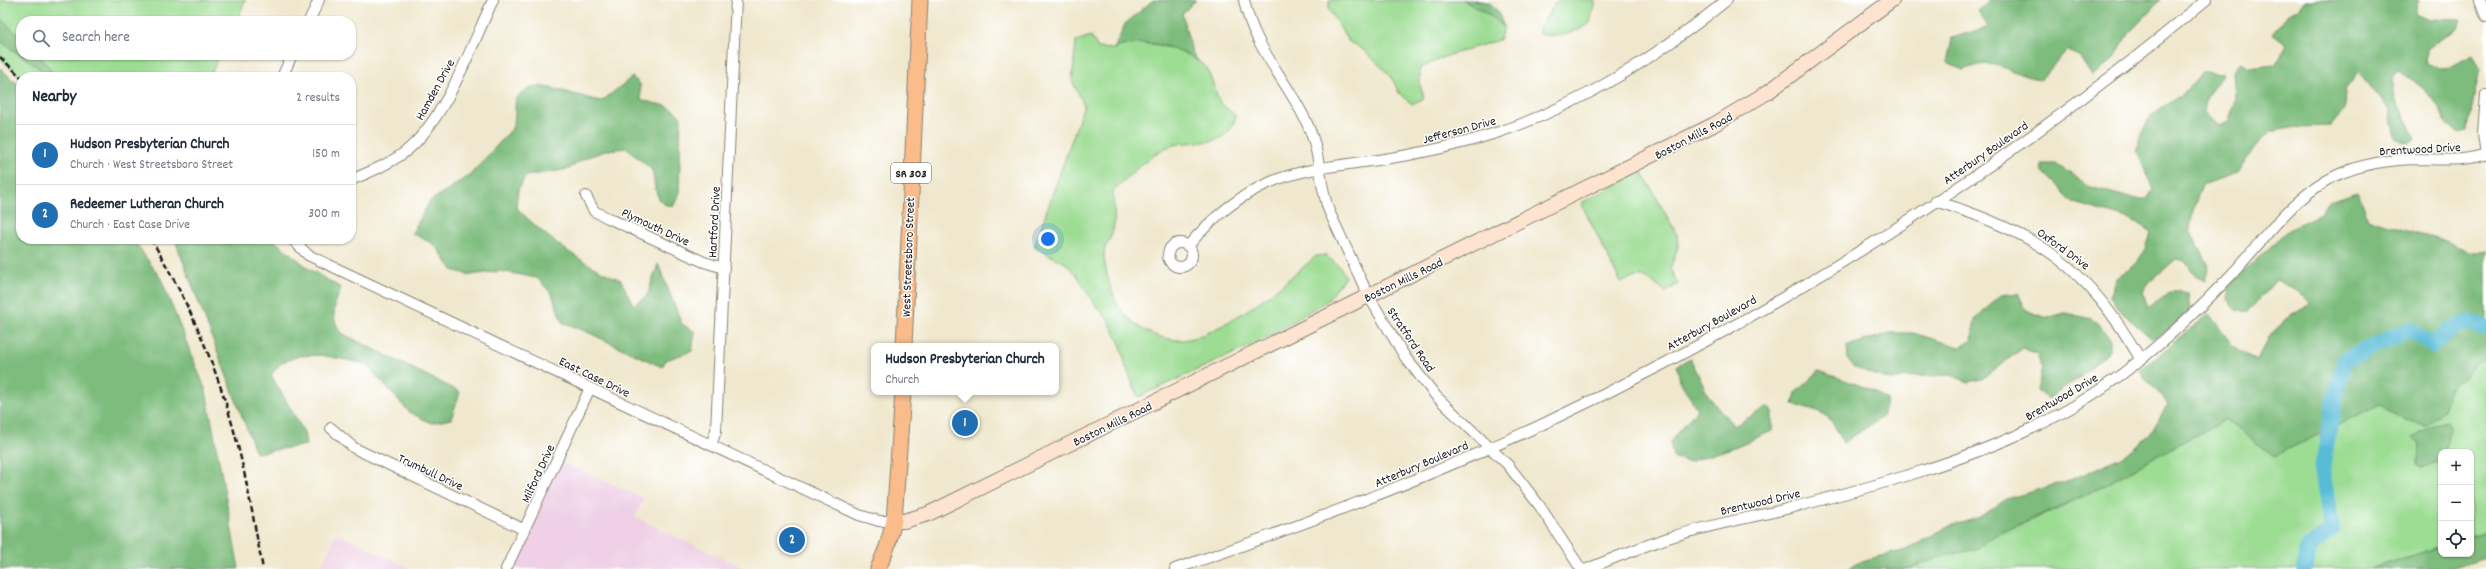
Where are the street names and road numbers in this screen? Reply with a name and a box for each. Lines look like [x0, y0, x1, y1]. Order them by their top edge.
street label: Hamden Drive [412, 56, 461, 124]
street label: Boston Mills Road [1652, 109, 1737, 166]
street label: Jefferson Drive [1421, 112, 1499, 150]
street label: Atterbury Boulevard [1940, 117, 2033, 191]
street label: Brentwood Drive [2379, 139, 2462, 162]
road number: SR 303 [891, 163, 931, 183]
street label: Hartford Drive [704, 186, 727, 258]
street label: West Streetsboro Street [898, 197, 921, 317]
street label: Plymouth Drive [618, 204, 692, 252]
street label: Oxford Drive [2032, 224, 2093, 276]
street label: Boston Mills Road [1361, 254, 1447, 309]
street label: Atterbury Boulevard [1664, 292, 1761, 357]
street label: Stratford Road [1381, 304, 1439, 377]
street label: East Case Drive [555, 353, 633, 404]
street label: Brentwood Drive [2022, 369, 2103, 427]
street label: Boston Mills Road [1070, 398, 1156, 453]
street label: Atterbury Boulevard [1372, 437, 1472, 494]
street label: Milford Drive [517, 442, 561, 506]
street label: Trumbull Drive [394, 450, 466, 497]
street label: Brentwood Drive [1719, 485, 1803, 522]

